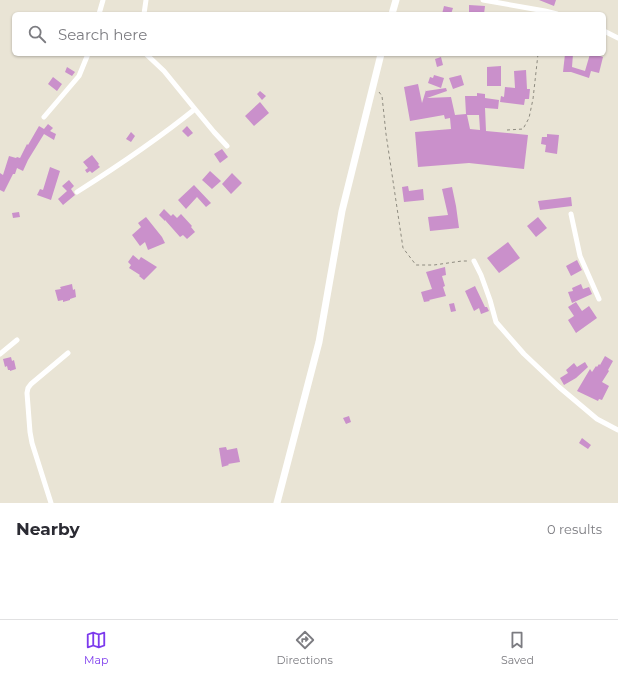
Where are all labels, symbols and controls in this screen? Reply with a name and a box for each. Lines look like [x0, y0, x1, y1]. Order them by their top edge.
search box [12, 12, 606, 56]
icon: search [26, 23, 48, 45]
text: Search here [58, 25, 147, 44]
text: Nearby [16, 519, 80, 539]
text: 0 results [547, 521, 602, 537]
tab: Map [84, 629, 108, 667]
tab: Directions [277, 629, 333, 667]
tab: Saved [501, 629, 534, 667]

